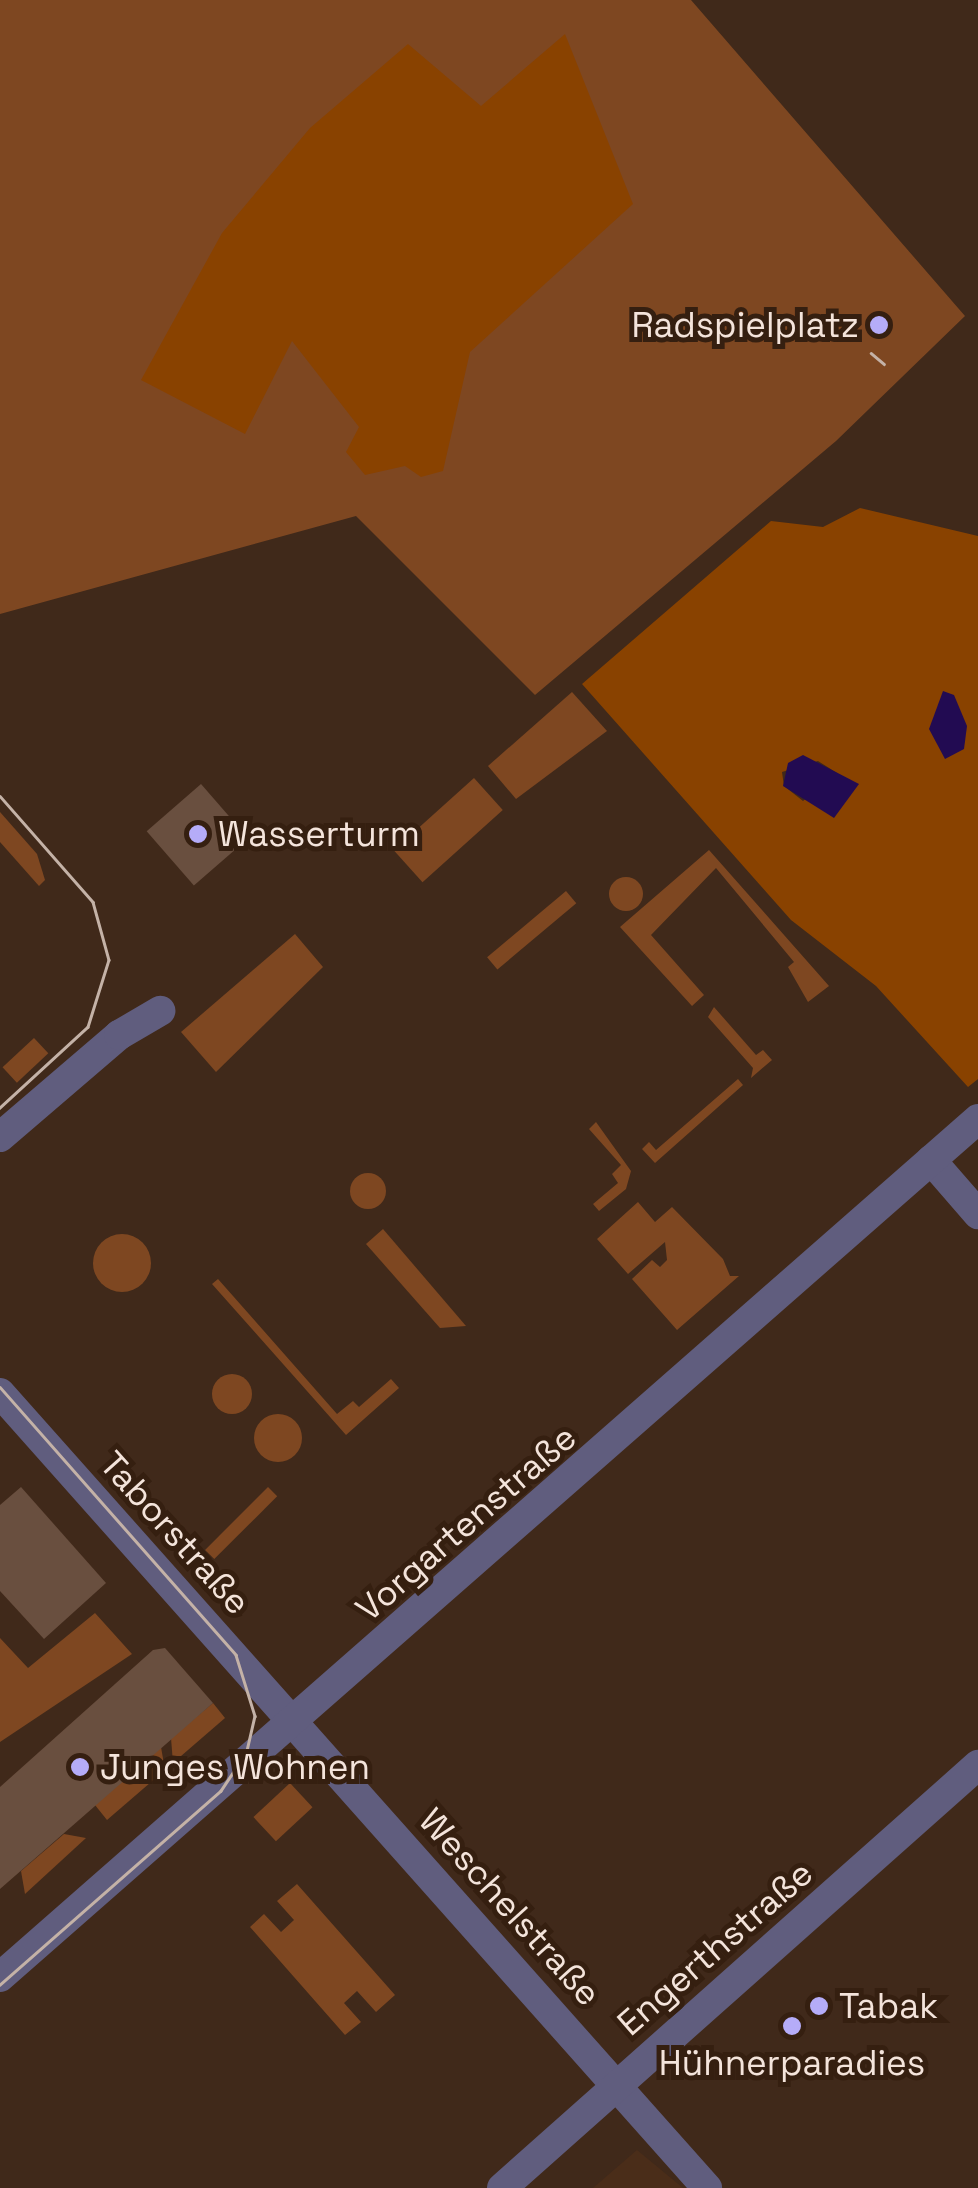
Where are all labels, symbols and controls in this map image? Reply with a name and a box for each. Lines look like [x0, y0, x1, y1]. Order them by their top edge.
place label: Radspielplatz [631, 304, 859, 346]
marker: Radspielplatz [868, 314, 890, 336]
place label: Wasserturm [218, 813, 420, 855]
marker: Wasserturm [187, 823, 209, 845]
street label: Vorgartenstraße [347, 1416, 585, 1630]
street label: Taborstraße [91, 1443, 259, 1623]
place label: Junges Wohnen [100, 1746, 370, 1788]
marker: Junges Wohnen [69, 1756, 91, 1778]
street label: Weschelstraße [411, 1800, 609, 2014]
street label: Engerthstraße [609, 1852, 821, 2044]
place label: Tabak [839, 1985, 938, 2027]
marker: Tabak [808, 1995, 830, 2017]
marker: Hühnerparadies [781, 2015, 803, 2037]
place label: Hühnerparadies [659, 2042, 925, 2084]

